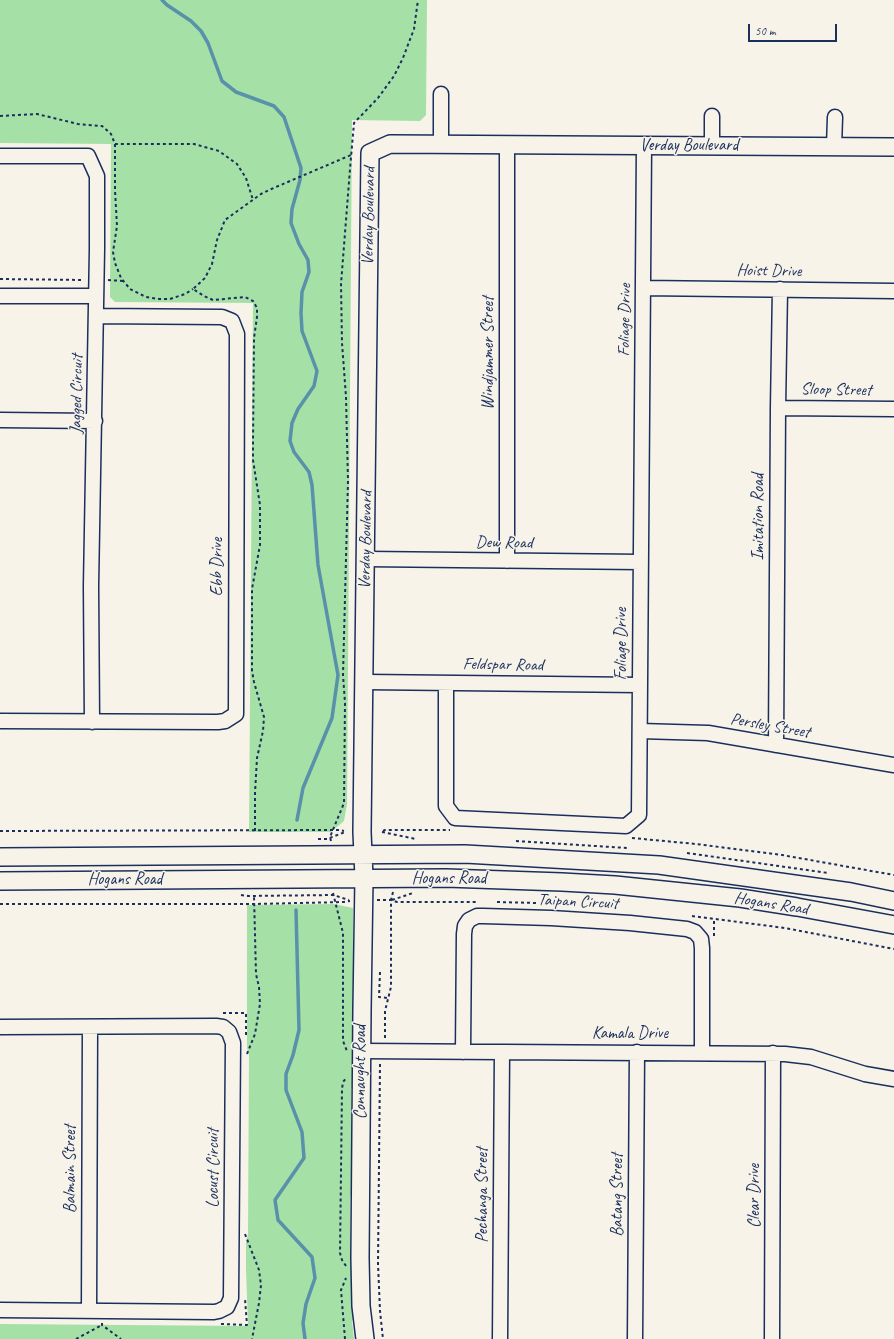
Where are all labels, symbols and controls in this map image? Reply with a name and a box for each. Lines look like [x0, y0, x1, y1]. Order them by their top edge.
scale bar [750, 16, 839, 42]
text: 50 m [755, 23, 775, 39]
street label: Verday Boulevard [640, 136, 738, 156]
street label: Verday Boulevard [358, 167, 380, 265]
street label: Hoist Drive [736, 260, 802, 282]
street label: Foliage Drive [614, 284, 636, 356]
street label: Windjammer Street [479, 296, 499, 410]
street label: Jagged Circuit [66, 354, 88, 434]
street label: Sloop Street [800, 379, 872, 401]
street label: Imitation Road [749, 474, 769, 560]
street label: Verday Boulevard [355, 491, 377, 589]
street label: Dew Road [475, 532, 533, 554]
street label: Ebb Drive [208, 538, 228, 596]
street label: Foliage Drive [612, 608, 632, 680]
street label: Feldspar Road [463, 654, 543, 676]
street label: Persley Street [729, 709, 811, 743]
street label: Hogans Road [412, 869, 486, 889]
street label: Hogans Road [88, 870, 162, 890]
street label: Hogans Road [733, 888, 809, 920]
street label: Taipan Circuit [537, 890, 619, 914]
street label: Kamala Drive [592, 1024, 668, 1044]
street label: Connaught Road [351, 1025, 371, 1119]
street label: Balmain Street [61, 1125, 81, 1213]
street label: Locust Circuit [204, 1128, 224, 1208]
street label: Pechanga Street [473, 1147, 493, 1243]
street label: Batang Street [608, 1153, 628, 1237]
street label: Clear Drive [745, 1164, 765, 1228]

